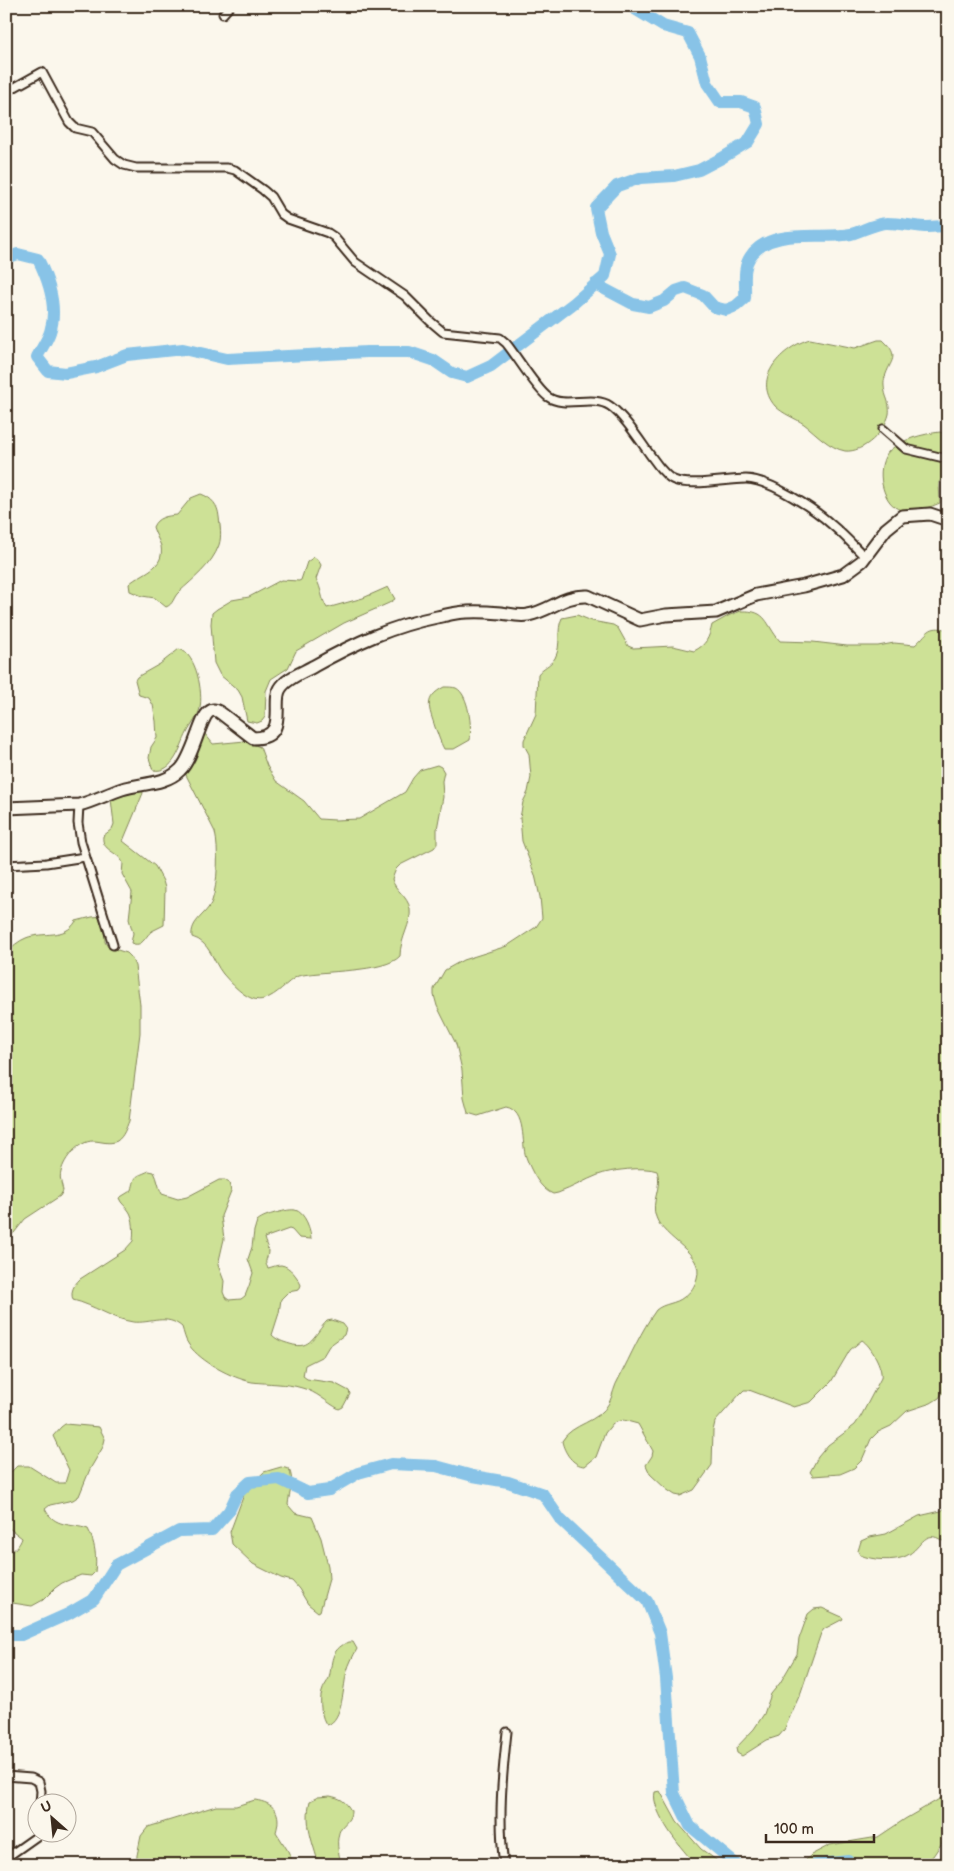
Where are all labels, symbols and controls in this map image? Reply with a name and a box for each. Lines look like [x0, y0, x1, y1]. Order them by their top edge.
north arrow [28, 1794, 78, 1844]
text: U [38, 1797, 55, 1817]
scale bar [766, 1811, 874, 1843]
text: 100 m [774, 1820, 814, 1839]

